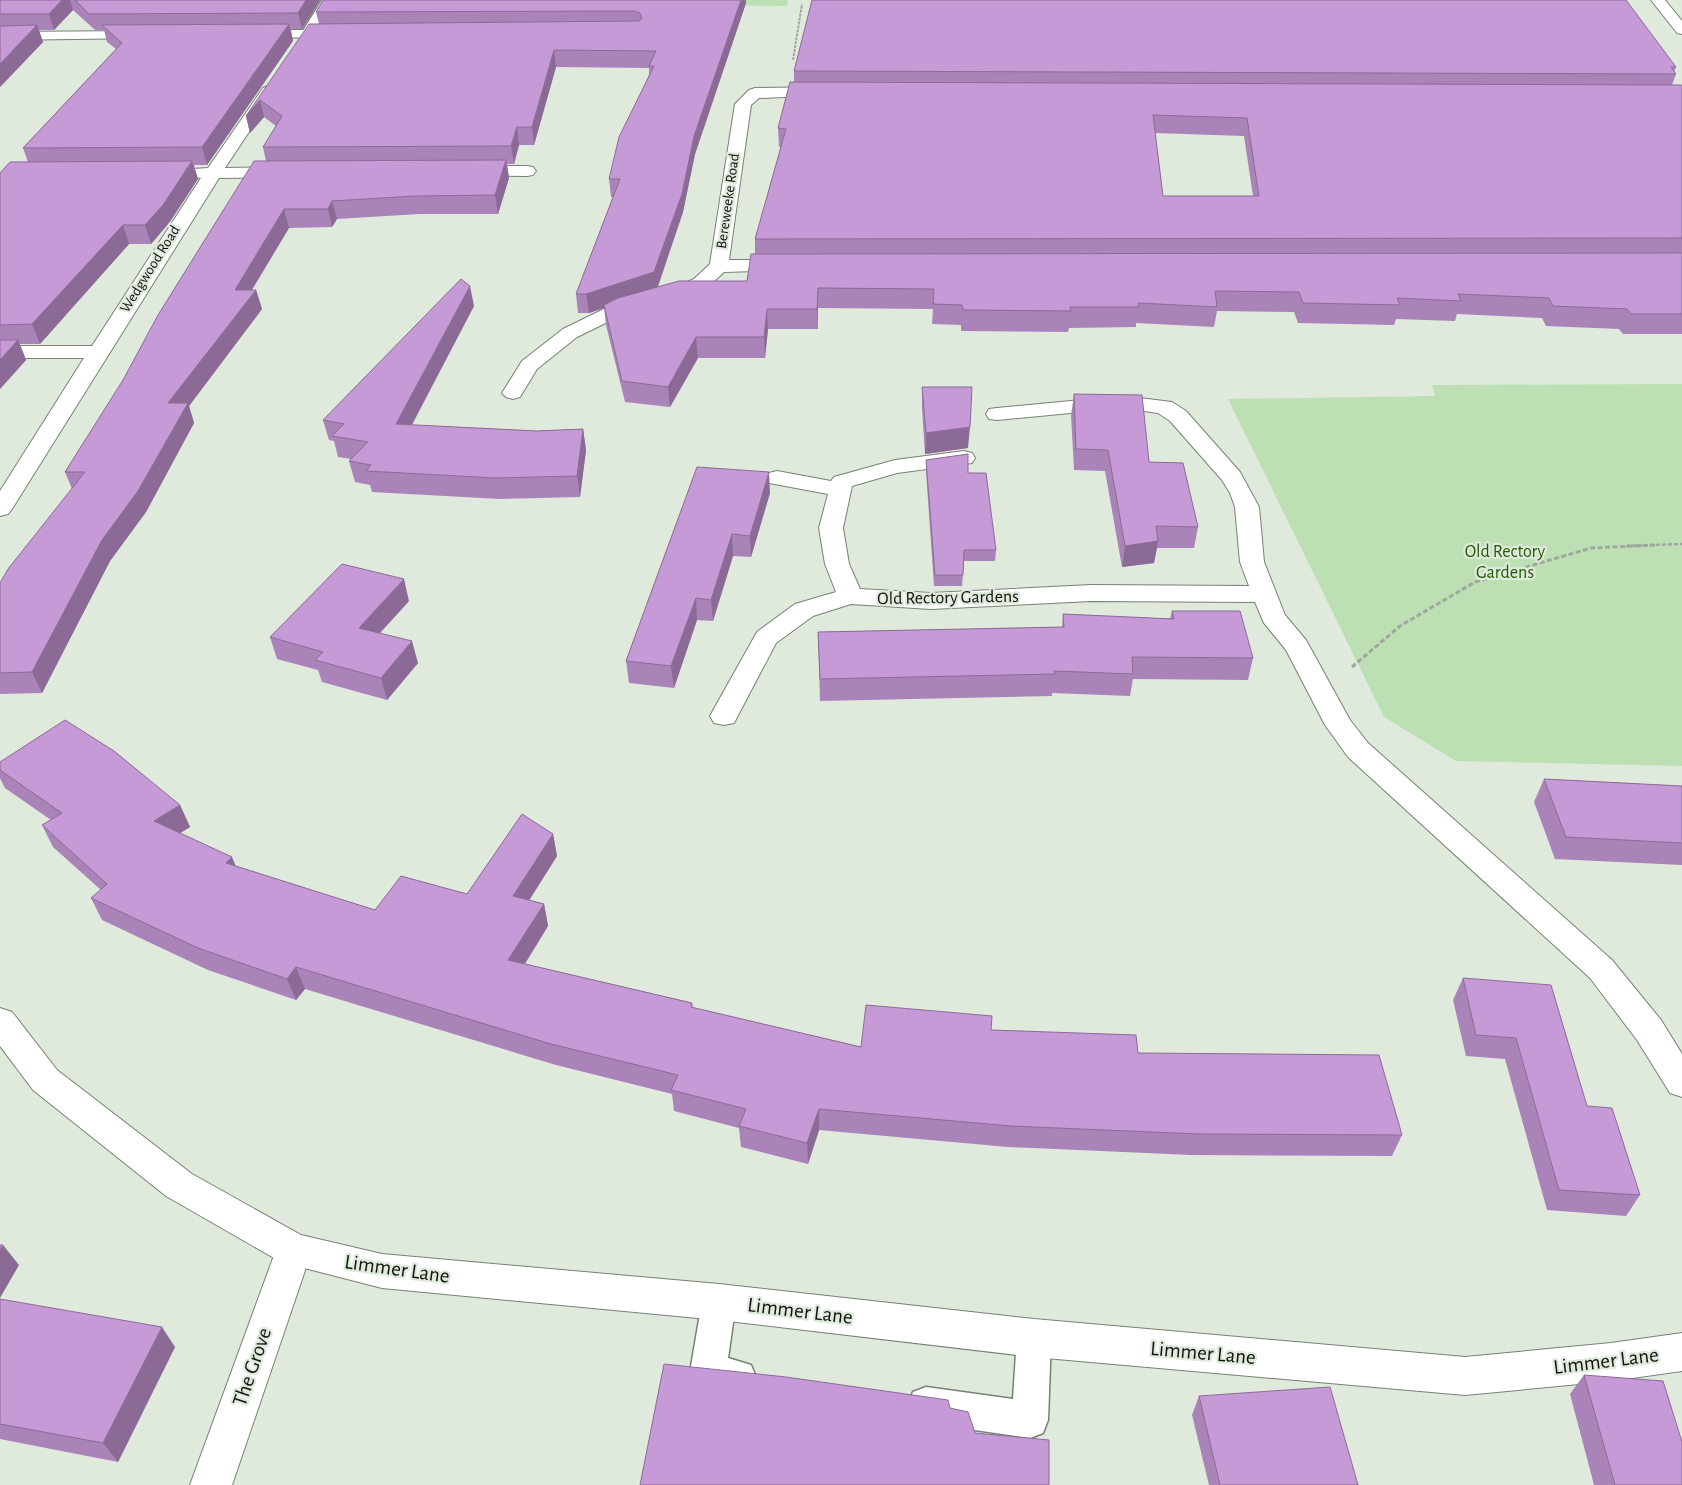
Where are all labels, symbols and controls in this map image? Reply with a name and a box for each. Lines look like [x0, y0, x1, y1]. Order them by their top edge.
street label: Bereweeke Road [714, 152, 742, 250]
street label: Wedgwood Road [117, 223, 183, 315]
park label: Old Rectory Gardens [1465, 543, 1546, 582]
street label: Old Rectory Gardens [877, 588, 1019, 608]
street label: Limmer Lane [343, 1251, 451, 1287]
street label: Limmer Lane [746, 1294, 854, 1328]
street label: The Grove [229, 1325, 275, 1409]
street label: Limmer Lane [1149, 1338, 1257, 1368]
street label: Limmer Lane [1552, 1344, 1660, 1378]

